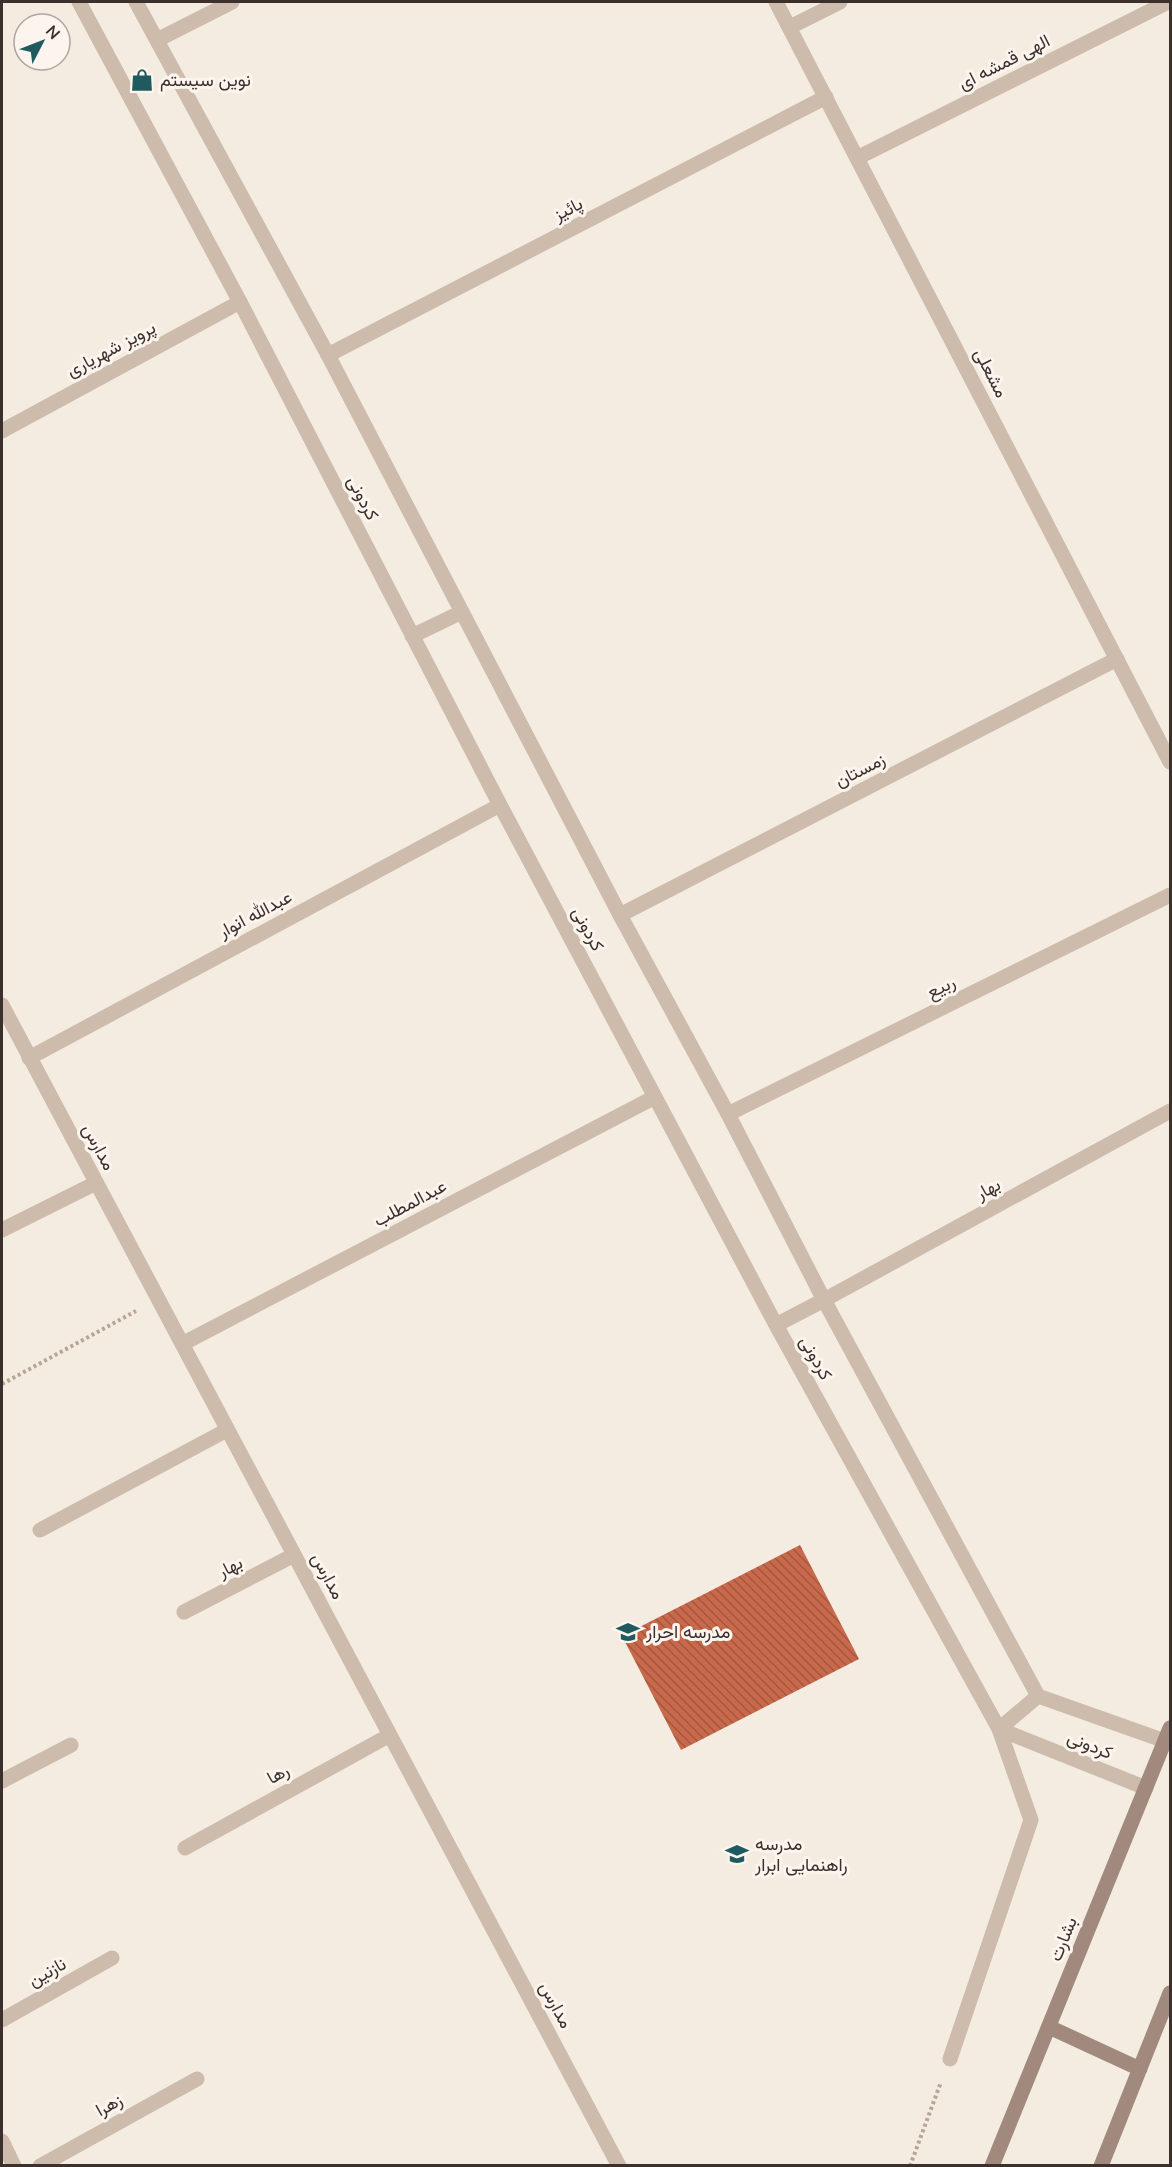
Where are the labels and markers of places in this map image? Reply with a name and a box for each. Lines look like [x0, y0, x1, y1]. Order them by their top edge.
shop icon: نوین سیستم [129, 67, 155, 93]
place label: نوین سیستم [160, 68, 251, 92]
school or university icon: مدرسه احرار [615, 1619, 641, 1645]
place label: مدرسه احرار [645, 1620, 730, 1643]
place label: مدرسه راهنمایی ابرار [754, 1832, 848, 1876]
school or university icon: مدرسه راهنمایی ابرار [724, 1841, 750, 1867]

